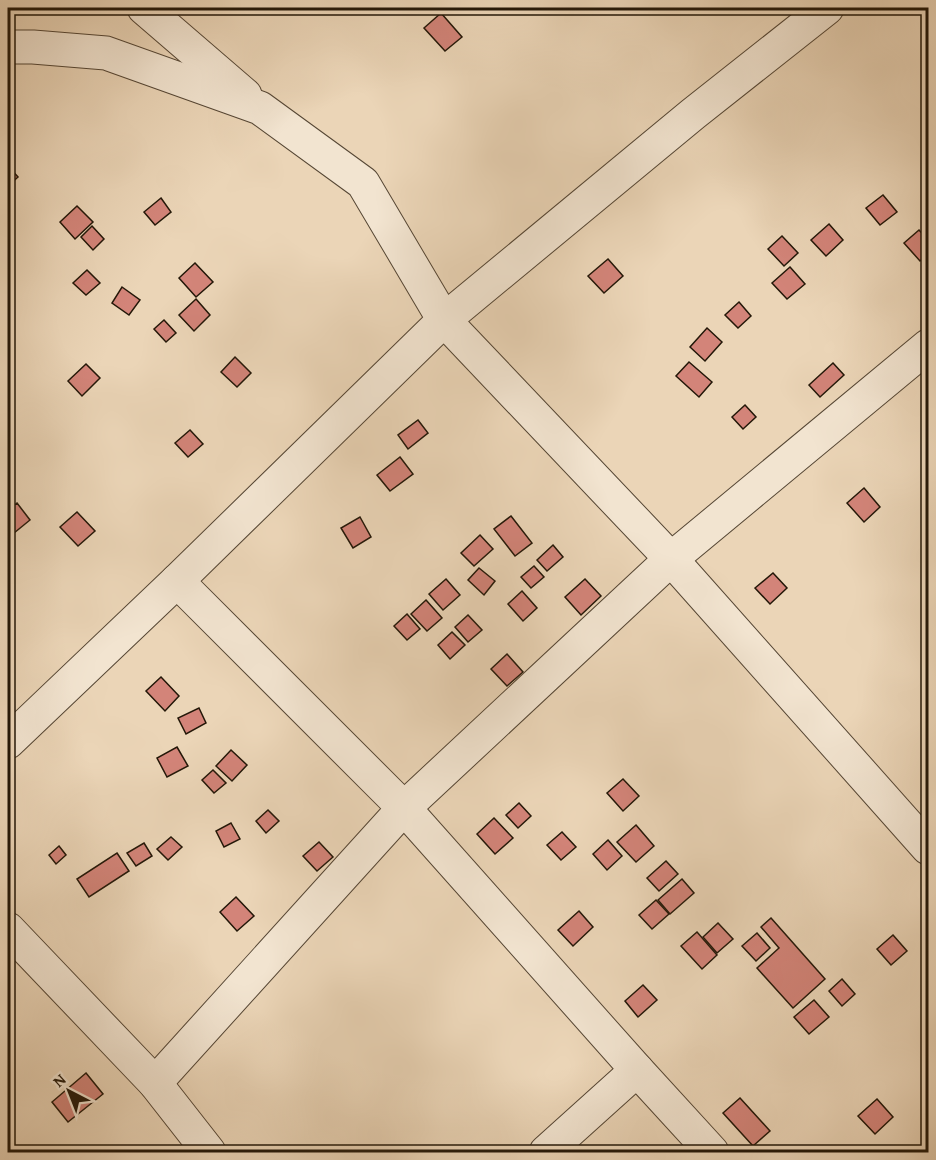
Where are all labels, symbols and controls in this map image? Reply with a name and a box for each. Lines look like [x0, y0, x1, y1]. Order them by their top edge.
north arrow [39, 1061, 99, 1121]
text: N [47, 1067, 71, 1092]

